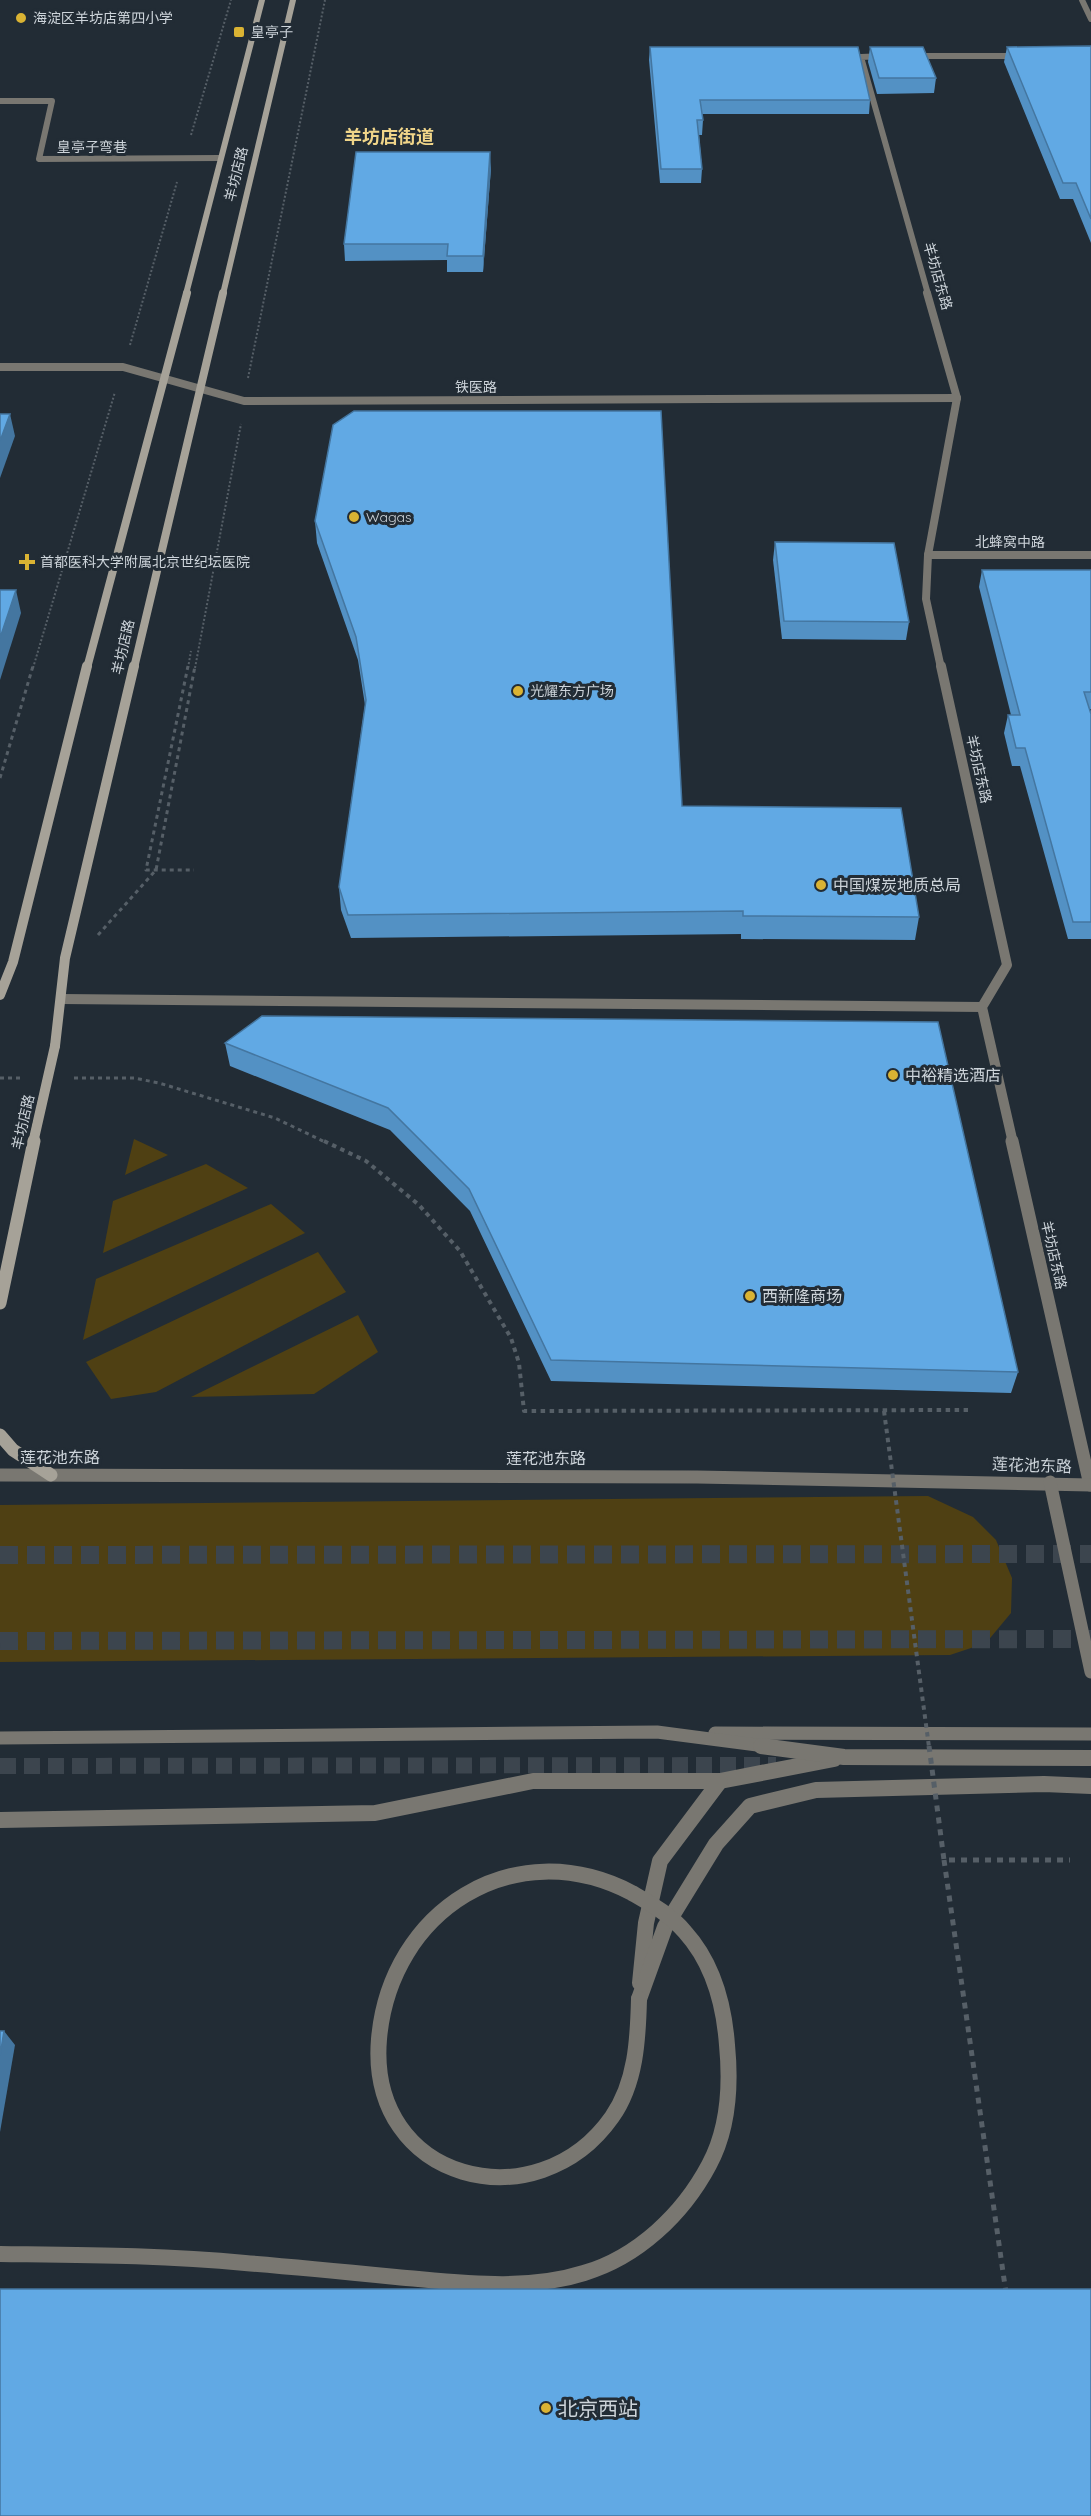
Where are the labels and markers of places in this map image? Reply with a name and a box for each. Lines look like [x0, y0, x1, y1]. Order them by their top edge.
place label: 海淀区羊坊店第四小学 [33, 9, 173, 27]
marker: 海淀区羊坊店第四小学 [14, 11, 28, 25]
place label: 皇亭子 [251, 23, 293, 41]
marker: 皇亭子 [232, 25, 246, 39]
place label: Wagas [366, 508, 412, 526]
marker: Wagas [347, 510, 361, 524]
marker: 首都医科大学附属北京世纪坛医院 [18, 553, 36, 571]
place label: 首都医科大学附属北京世纪坛医院 [40, 553, 250, 571]
place label: 光耀东方广场 [530, 682, 614, 700]
marker: 光耀东方广场 [511, 684, 525, 698]
place label: 中国煤炭地质总局 [833, 875, 961, 895]
marker: 中国煤炭地质总局 [814, 878, 828, 892]
place label: 中裕精选酒店 [905, 1065, 1001, 1085]
marker: 中裕精选酒店 [886, 1068, 900, 1082]
place label: 西新隆商场 [762, 1286, 842, 1306]
marker: 西新隆商场 [743, 1289, 757, 1303]
place label: 北京西站 [558, 2396, 638, 2421]
marker: 北京西站 [539, 2401, 553, 2415]

